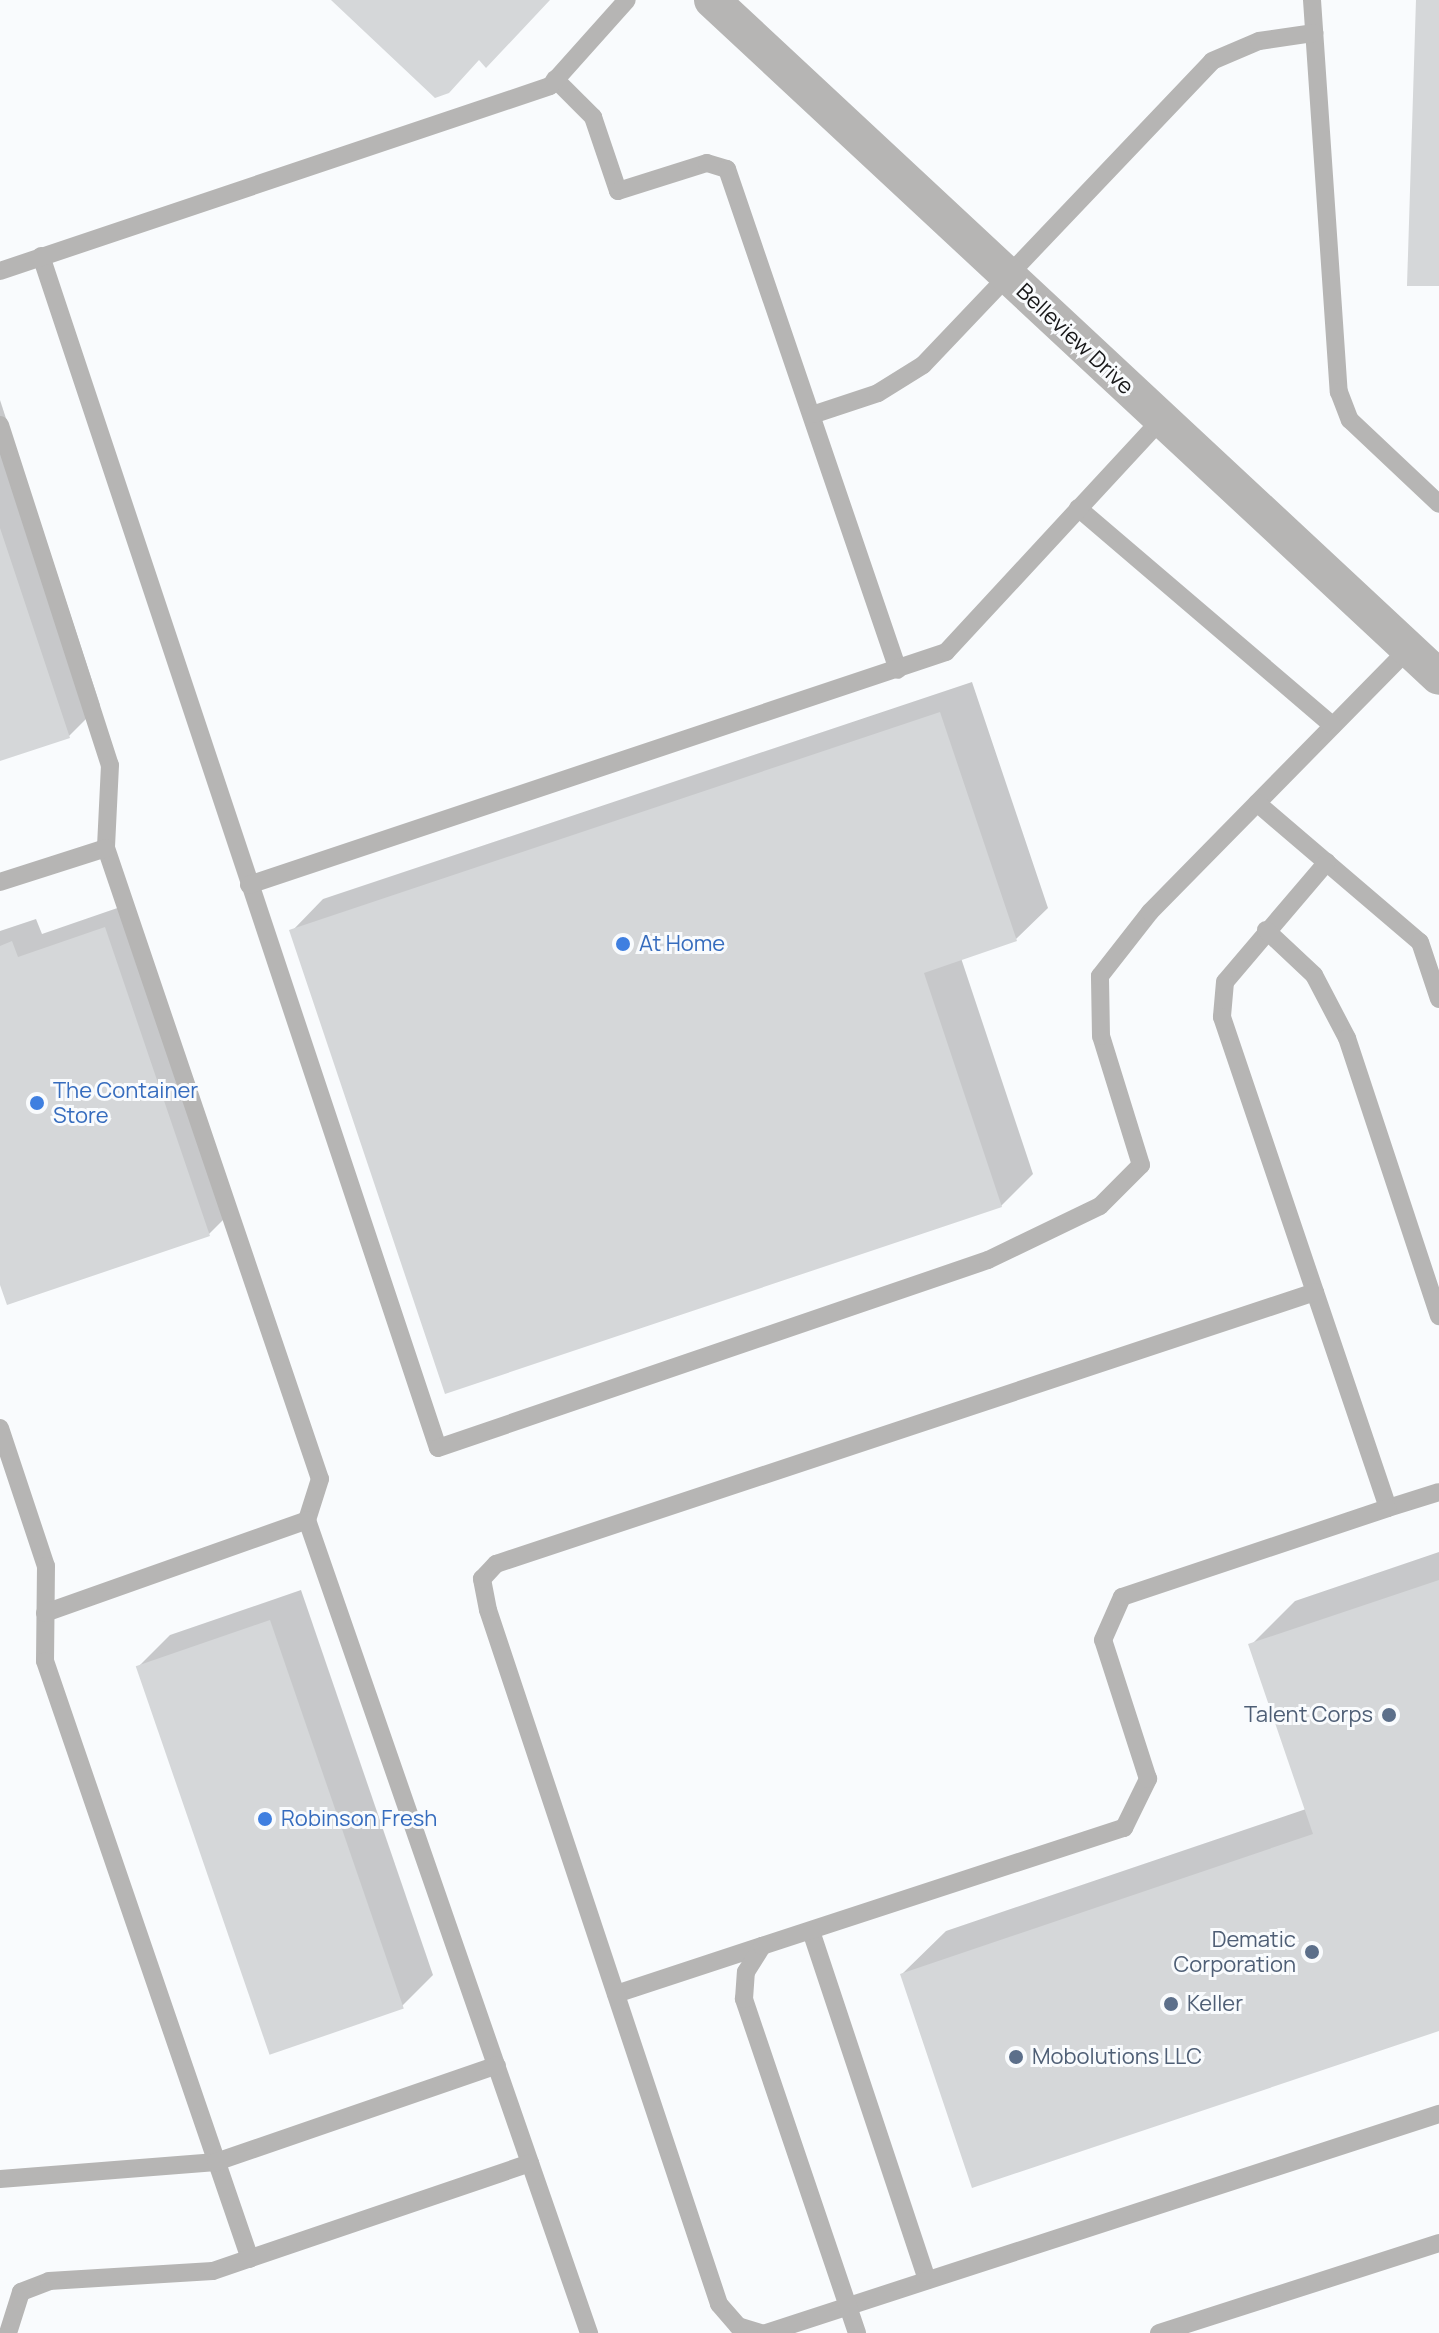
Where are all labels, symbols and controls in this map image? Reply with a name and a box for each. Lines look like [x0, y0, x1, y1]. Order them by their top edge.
street label: Belleview Drive [1011, 278, 1139, 400]
place label: At Home [639, 931, 725, 957]
marker: At Home [614, 935, 632, 953]
place label: The Container Store [53, 1077, 198, 1128]
marker: The Container Store [28, 1094, 46, 1112]
place label: Talent Corps [1244, 1702, 1373, 1728]
marker: Talent Corps [1380, 1706, 1398, 1724]
place label: Robinson Fresh [281, 1806, 437, 1832]
marker: Robinson Fresh [256, 1810, 274, 1828]
place label: Dematic Corporation [1174, 1926, 1296, 1978]
marker: Dematic Corporation [1303, 1943, 1321, 1961]
place label: Keller [1187, 1991, 1243, 2017]
marker: Keller [1162, 1995, 1180, 2013]
place label: Mobolutions LLC [1032, 2044, 1202, 2070]
marker: Mobolutions LLC [1007, 2048, 1025, 2066]

